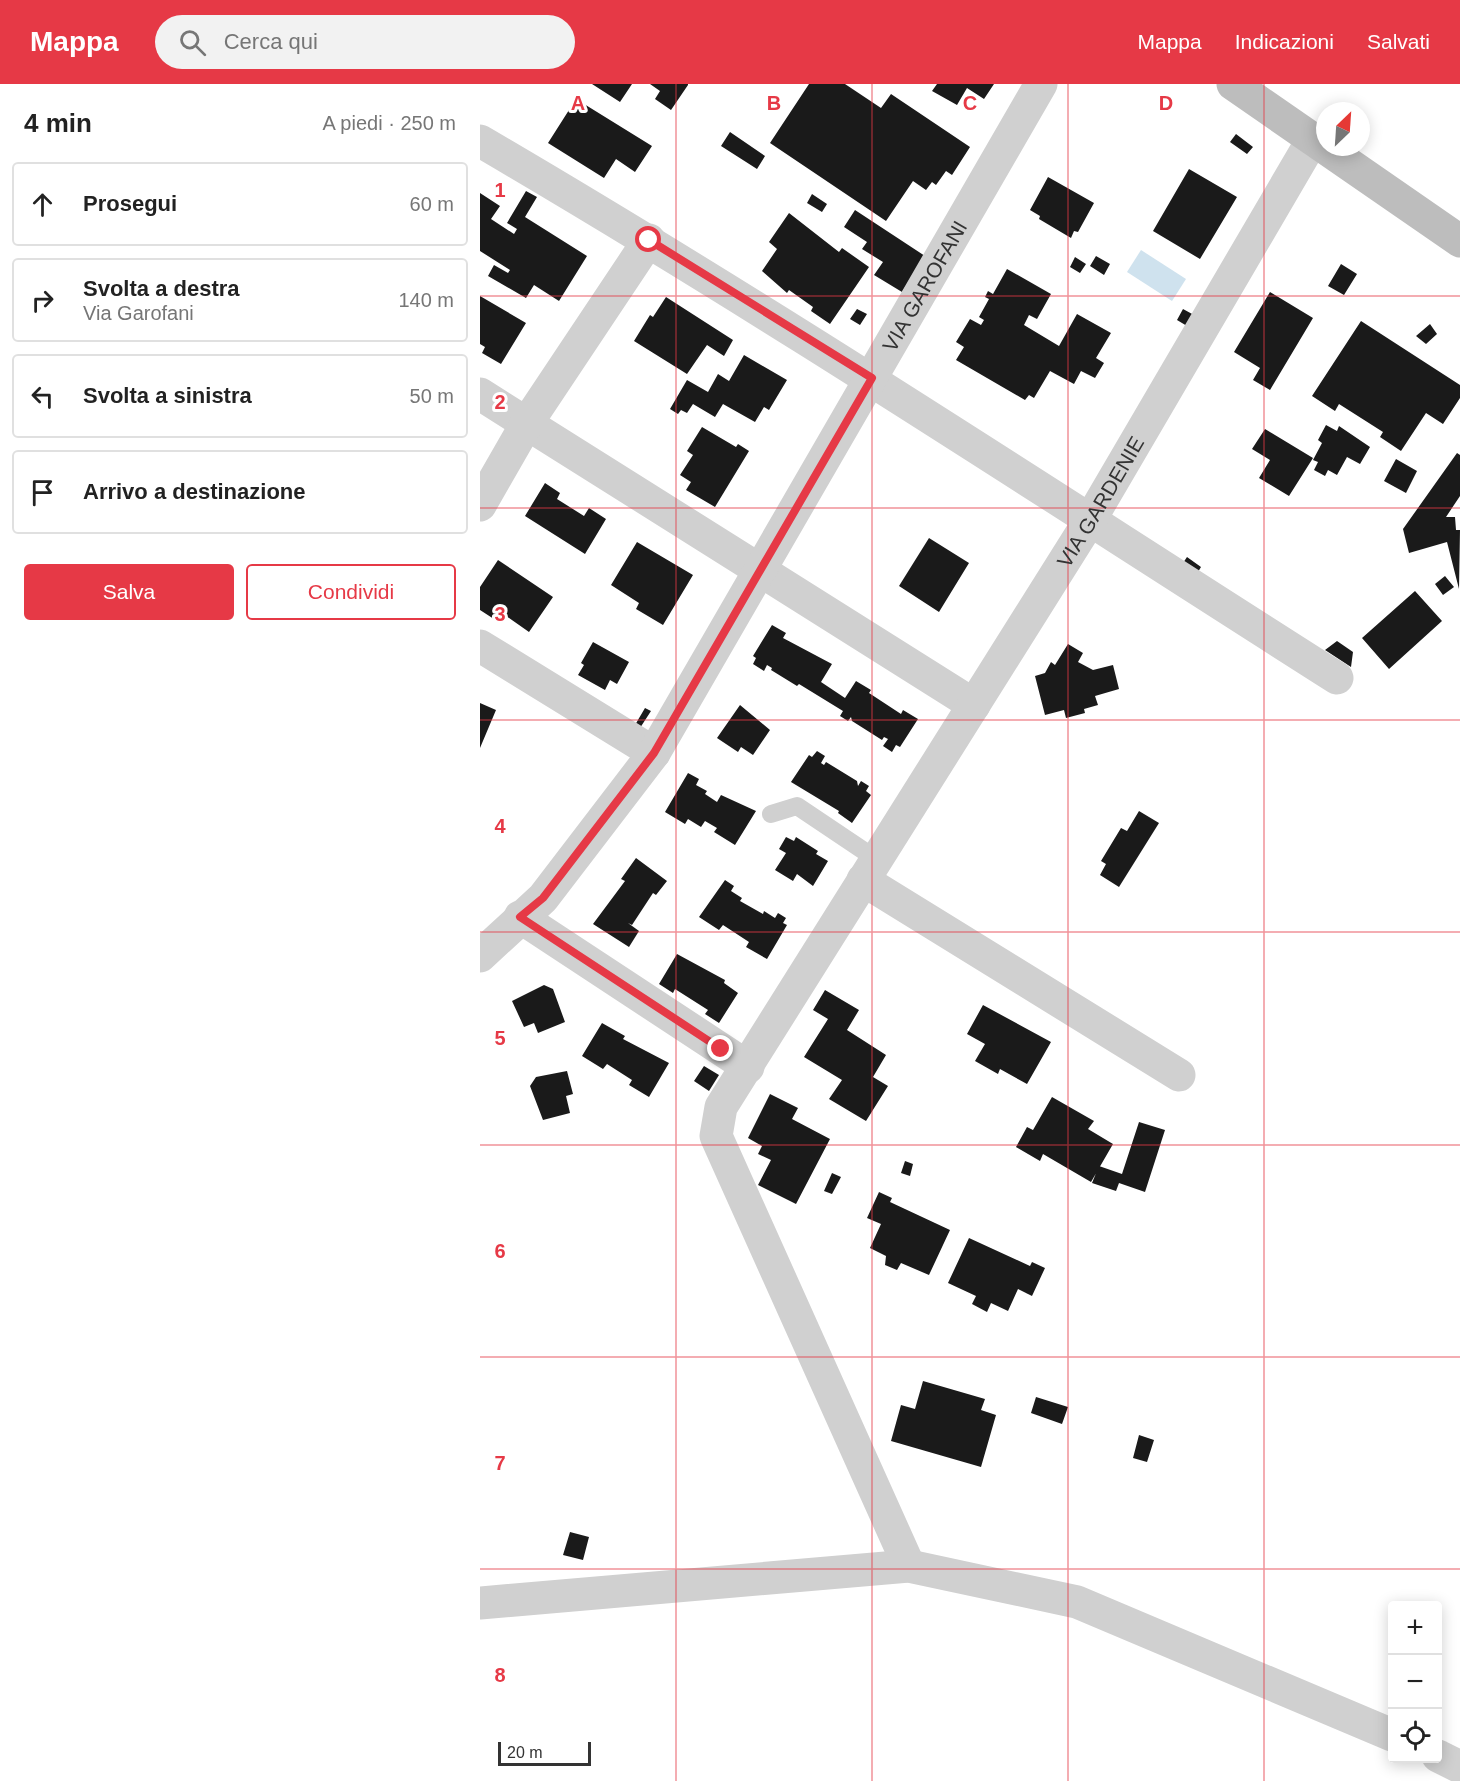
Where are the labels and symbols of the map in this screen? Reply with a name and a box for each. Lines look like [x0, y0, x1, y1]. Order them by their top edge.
text: A [571, 92, 585, 114]
text: B [767, 92, 781, 114]
text: C [963, 92, 977, 114]
text: D [1159, 92, 1173, 114]
north arrow [1316, 102, 1370, 156]
text: 1 [494, 179, 506, 201]
street label: VIA GAROFANI [877, 216, 971, 355]
route start [635, 226, 661, 252]
text: 2 [494, 391, 506, 413]
street label: VIA GARDENIE [1052, 432, 1148, 571]
text: 3 [494, 603, 506, 625]
text: 4 [494, 815, 506, 837]
text: 5 [494, 1027, 506, 1049]
route end [707, 1035, 733, 1061]
text: 6 [494, 1240, 506, 1262]
text: 7 [494, 1452, 506, 1474]
text: 8 [494, 1664, 506, 1686]
scale bar [498, 1739, 591, 1766]

